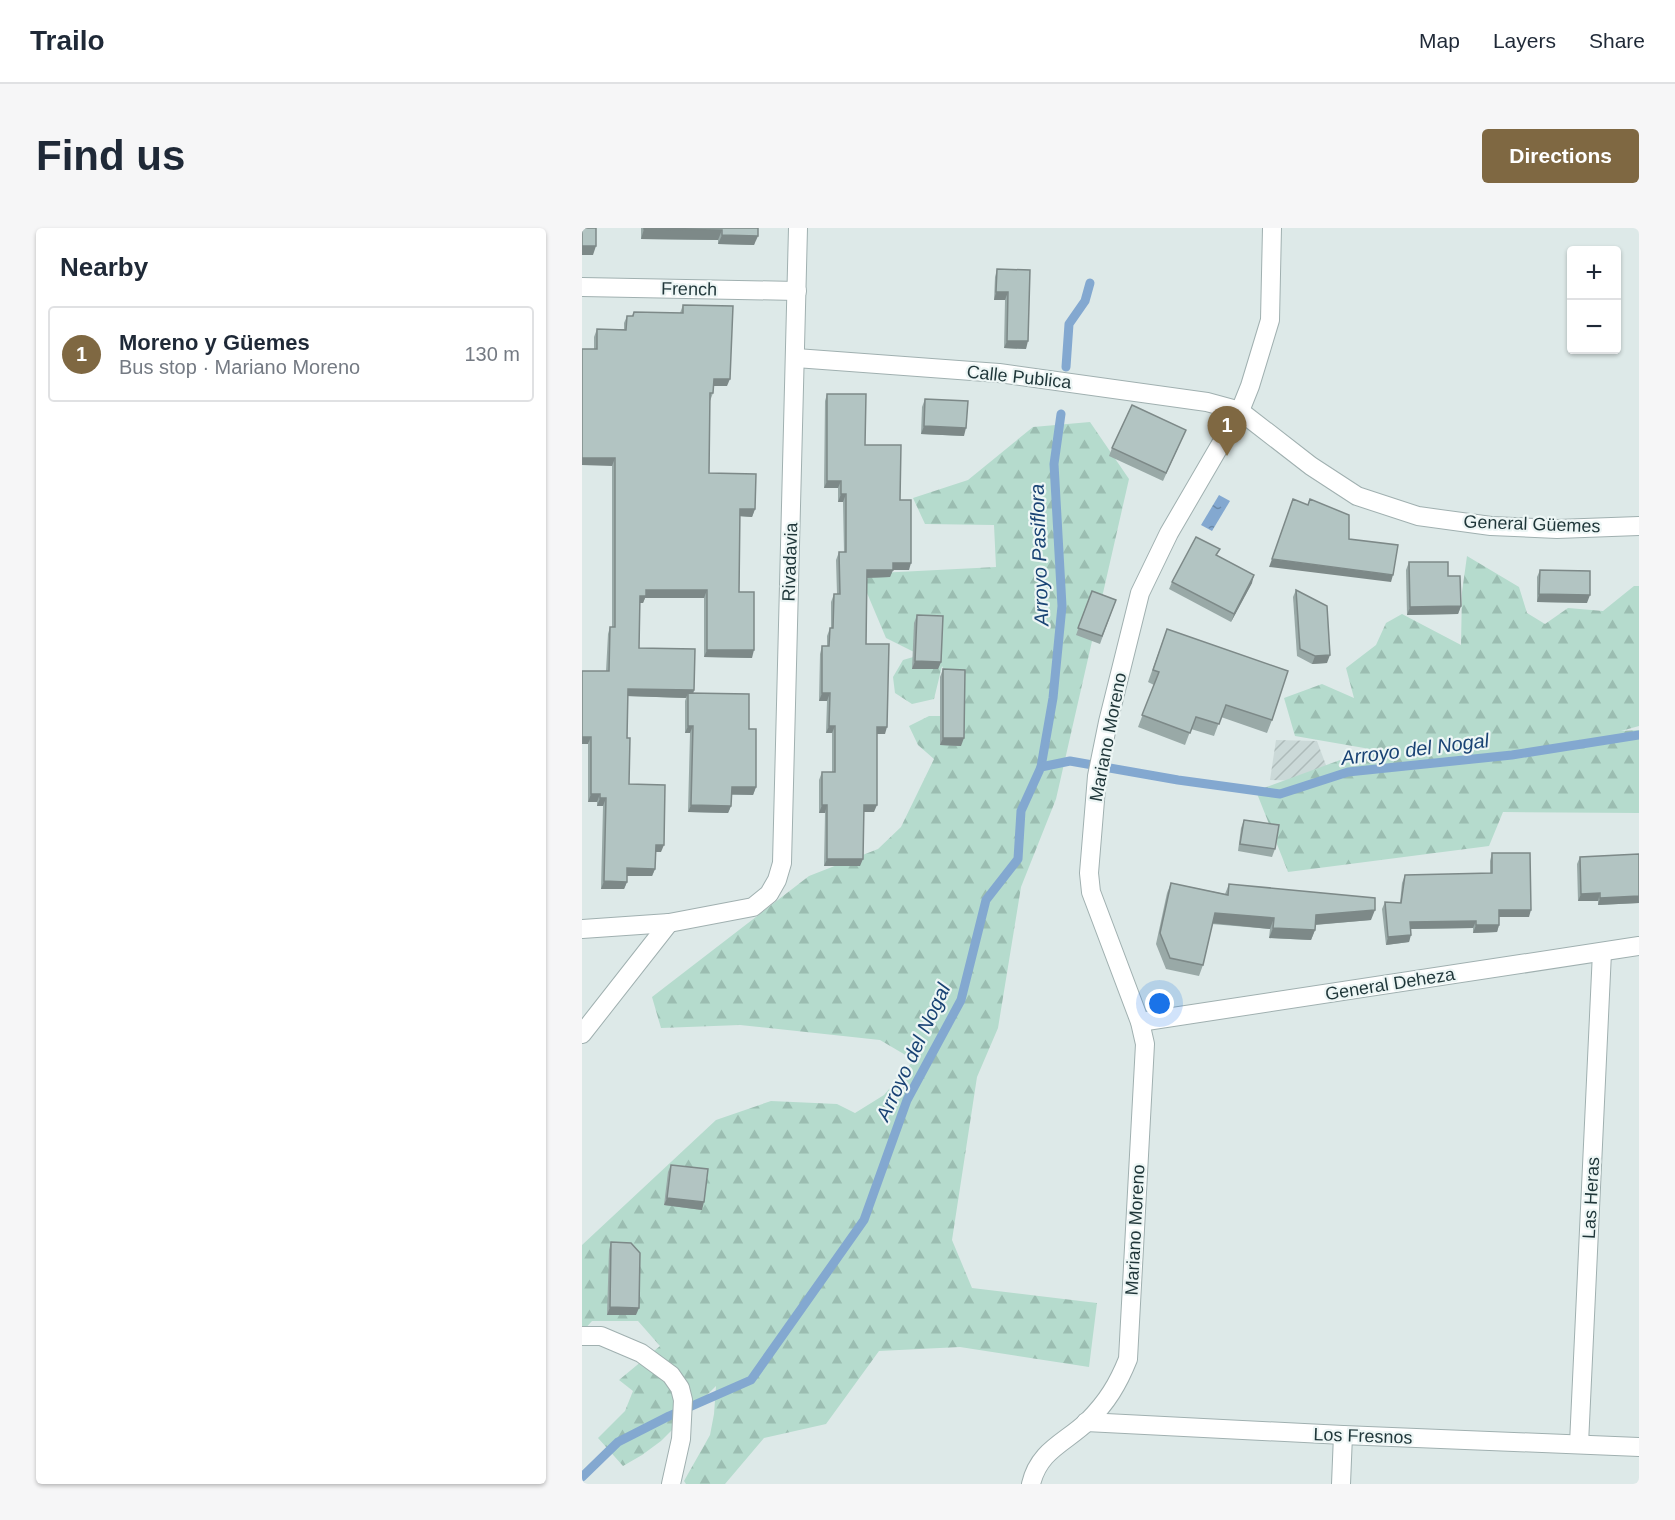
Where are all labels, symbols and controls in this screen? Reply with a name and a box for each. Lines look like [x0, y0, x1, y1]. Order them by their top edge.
text: Trailo [30, 25, 105, 56]
text: Map [1419, 29, 1460, 52]
text: Layers [1493, 29, 1556, 52]
text: Share [1589, 29, 1645, 52]
button: Directions [1482, 129, 1639, 183]
text: Find us [36, 132, 185, 179]
map controls [1567, 246, 1621, 354]
button: + [1567, 246, 1621, 300]
text: Nearby [60, 252, 148, 282]
street label: French [661, 279, 717, 299]
button: − [1567, 300, 1621, 354]
text: Moreno y Güemes [119, 330, 310, 355]
text: 1 [76, 343, 87, 365]
text: 130 m [464, 343, 520, 365]
text: Bus stop · Mariano Moreno [119, 356, 360, 378]
street label: Calle Publica [966, 362, 1073, 393]
pin: 1 [1208, 406, 1246, 456]
water label: Arroyo Pasiflora [1026, 484, 1053, 627]
street label: General Güemes [1463, 512, 1601, 536]
street label: Rivadavia [779, 521, 801, 602]
street label: Mariano Moreno [1086, 671, 1130, 803]
water label: Arroyo del Nogal [1339, 729, 1491, 769]
street label: General Deheza [1324, 964, 1457, 1004]
water label: Arroyo del Nogal [871, 979, 955, 1125]
your location [1145, 989, 1174, 1018]
street label: Las Heras [1579, 1157, 1603, 1239]
street label: Mariano Moreno [1122, 1164, 1148, 1296]
street label: Los Fresnos [1313, 1424, 1413, 1448]

